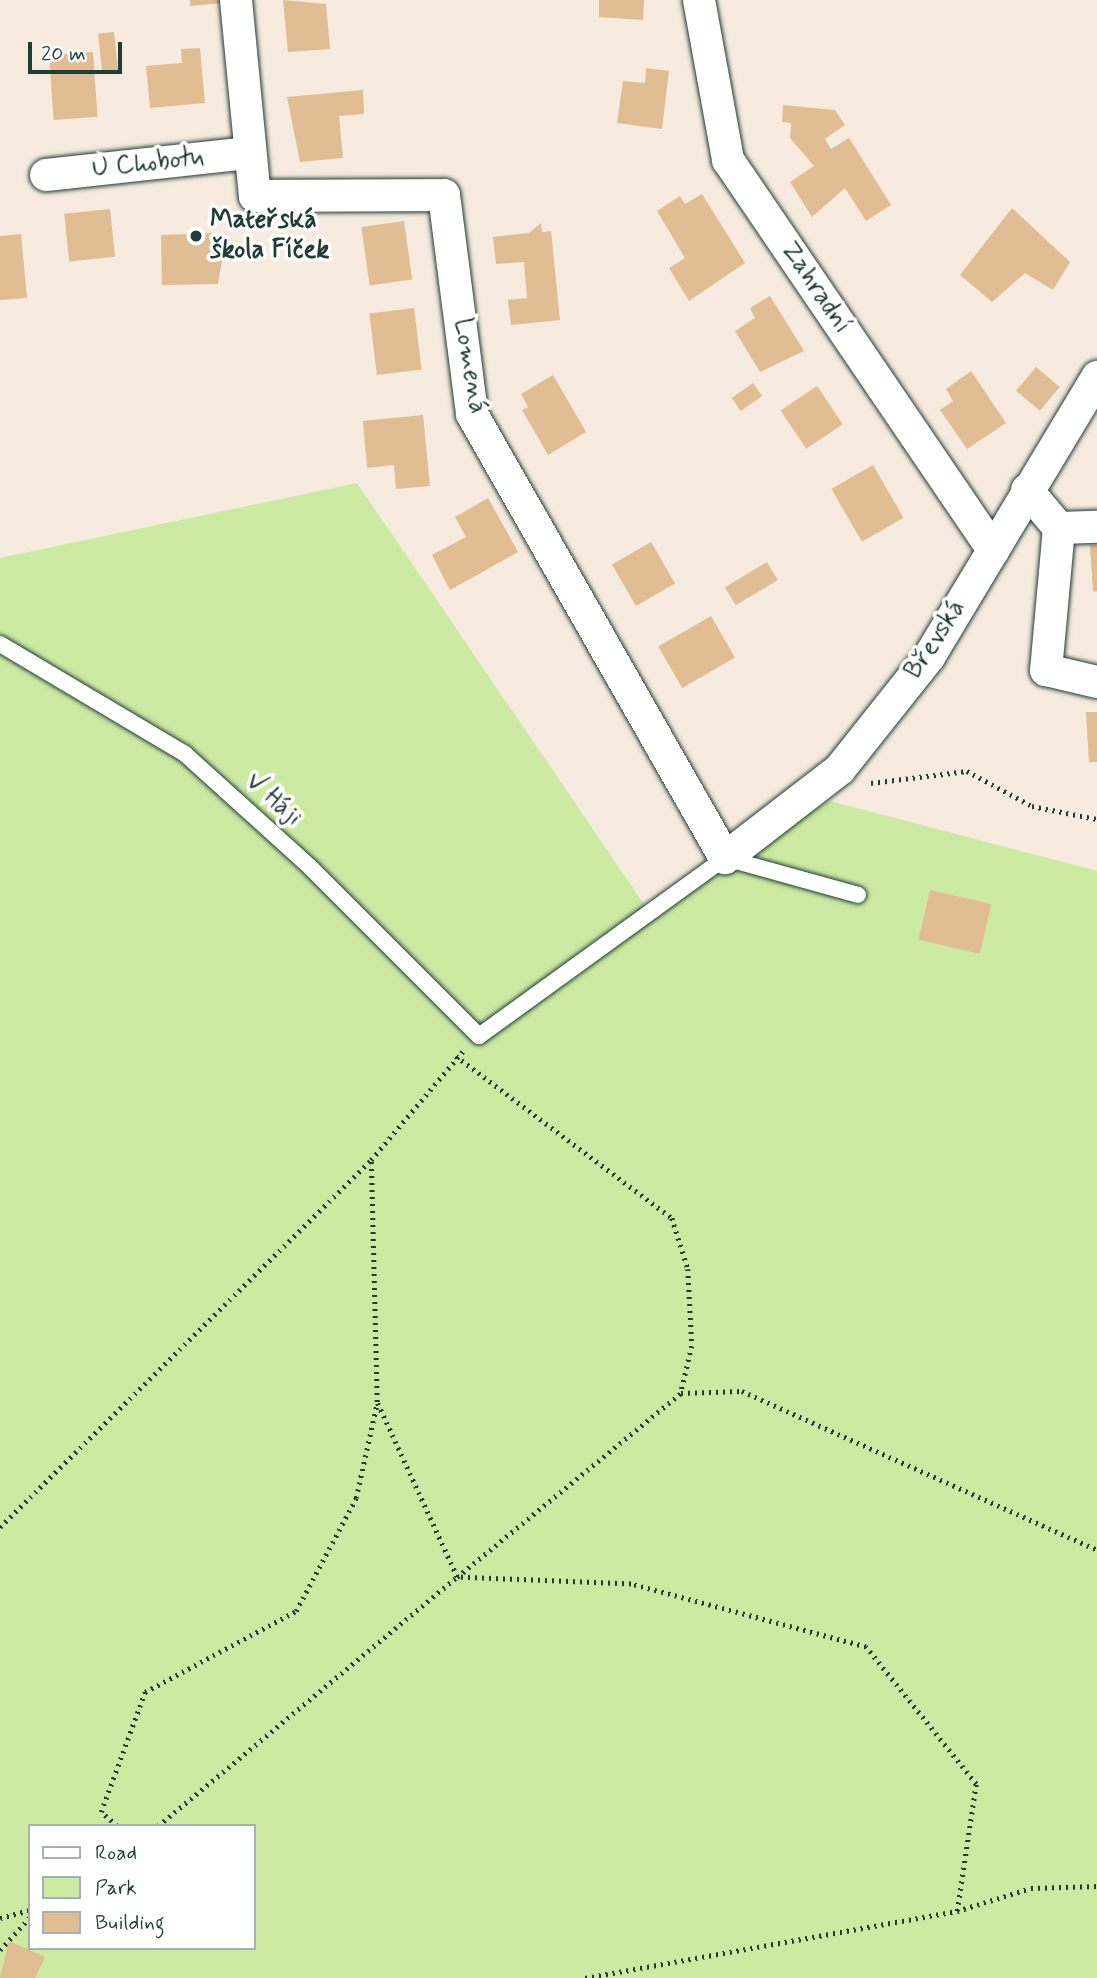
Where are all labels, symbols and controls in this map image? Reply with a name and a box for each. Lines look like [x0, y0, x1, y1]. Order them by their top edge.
scale bar [32, 28, 126, 72]
text: 20 m [41, 40, 86, 68]
street label: U Chobotu [90, 143, 206, 185]
place label: Mateřská škola Fíček [210, 205, 329, 266]
marker: Mateřská škola Fíček [188, 228, 204, 244]
street label: Zahradní [773, 236, 857, 340]
street label: Lomená [445, 316, 493, 416]
street label: Břevská [899, 594, 973, 686]
street label: V Háji [237, 766, 309, 834]
legend [28, 1824, 256, 1950]
text: Road [95, 1839, 137, 1867]
text: Park [95, 1874, 137, 1902]
text: Building [95, 1909, 165, 1937]

